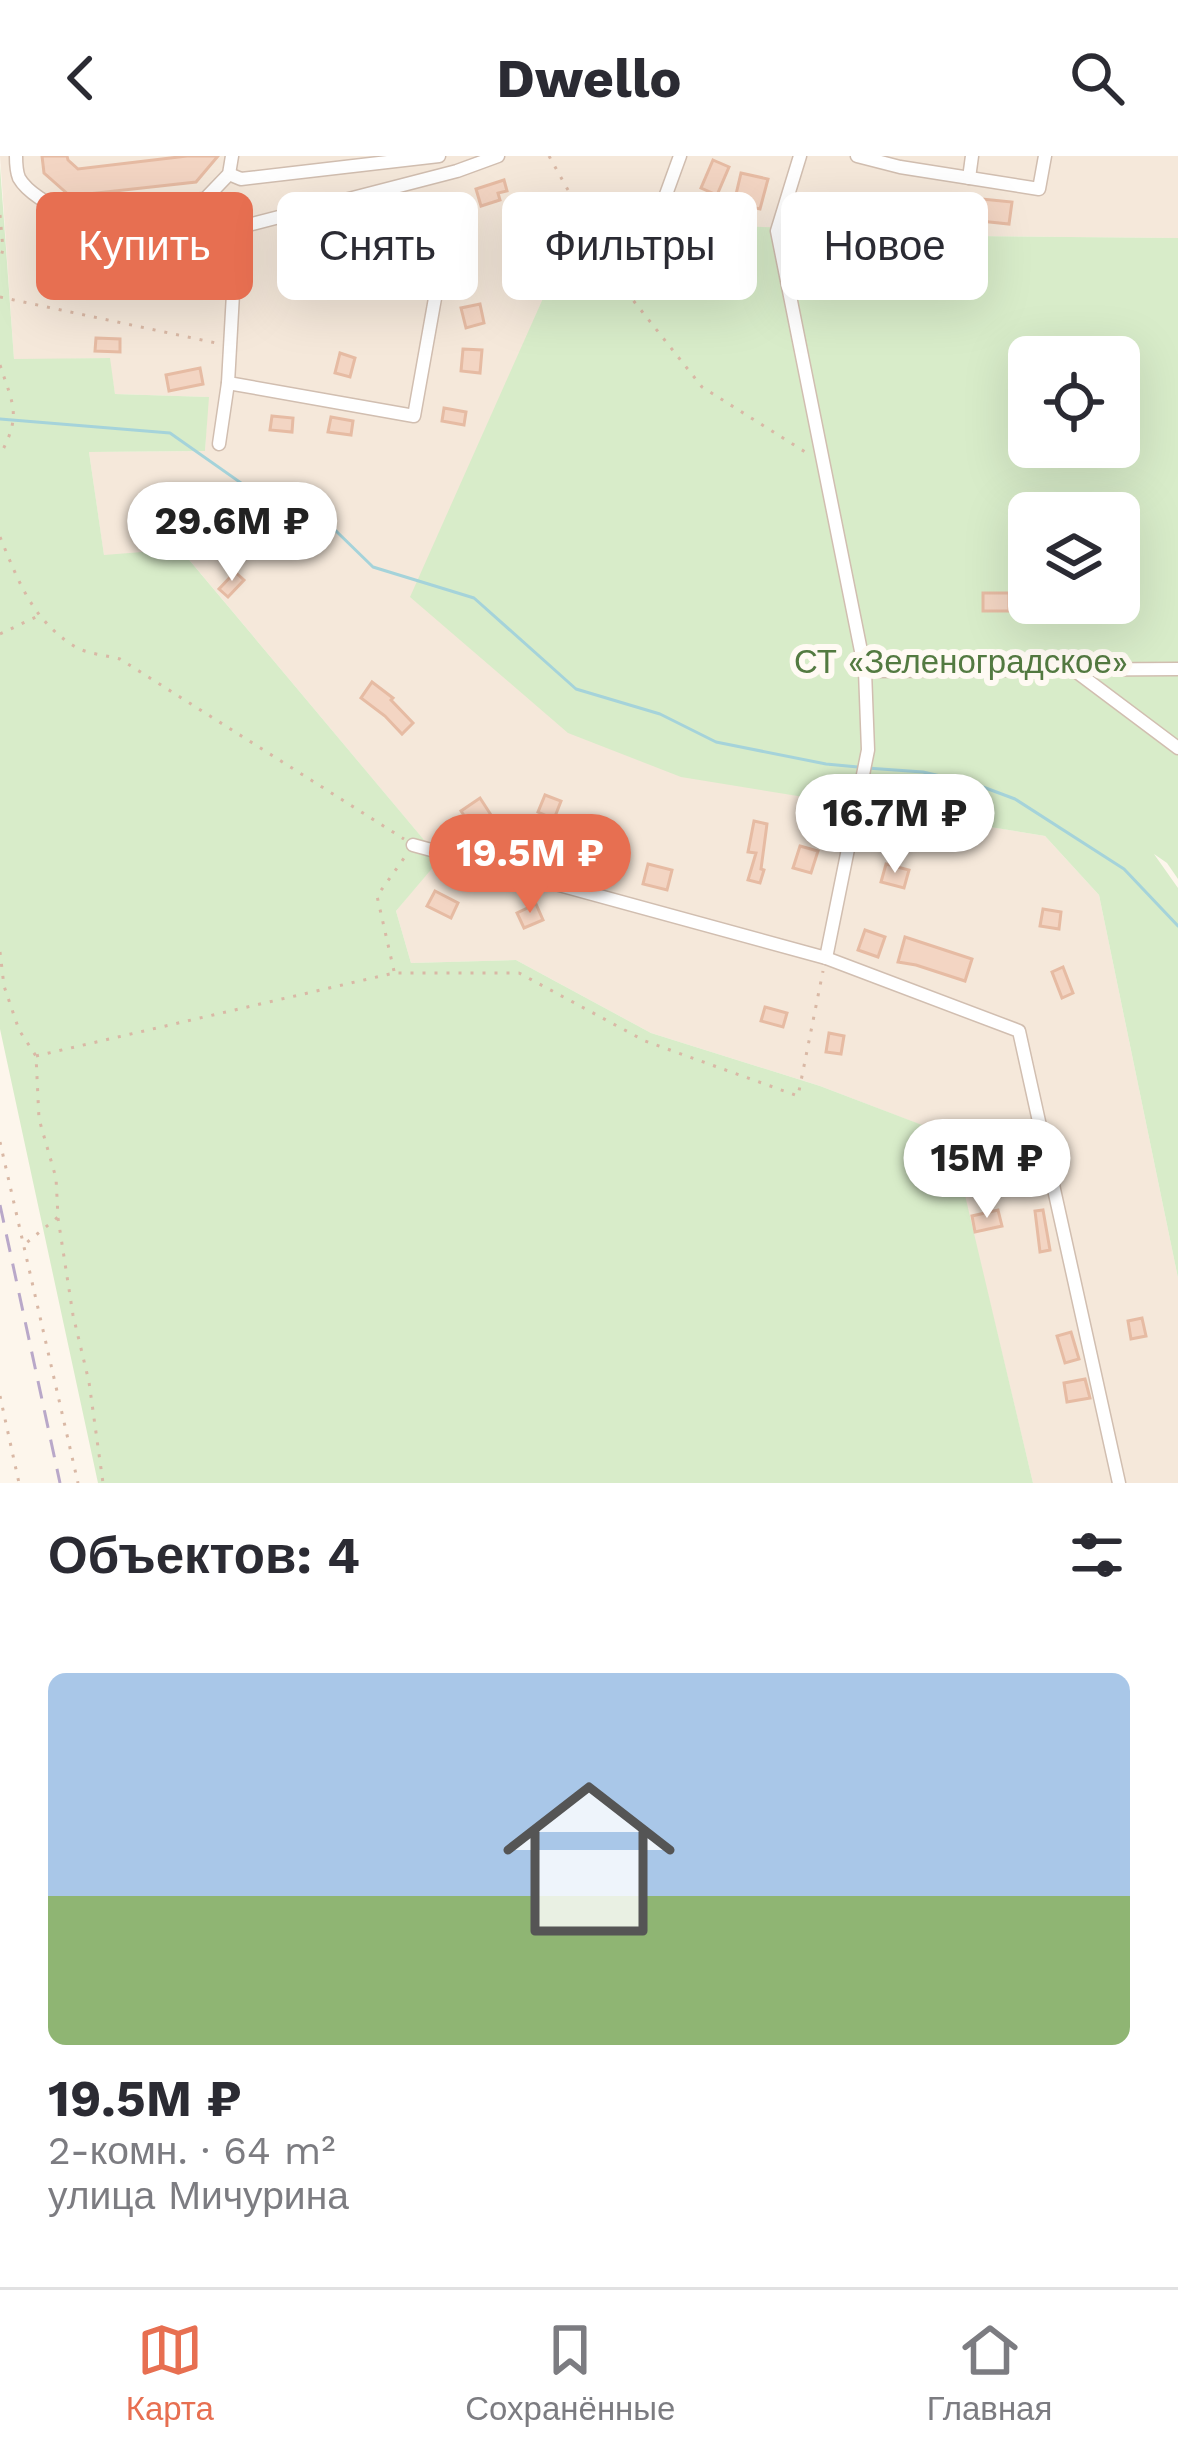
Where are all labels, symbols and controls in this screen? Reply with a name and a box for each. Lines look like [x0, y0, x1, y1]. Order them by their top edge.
icon: back [48, 45, 114, 111]
icon: search [1064, 45, 1130, 111]
text: Dwello [496, 47, 682, 110]
chip: Купить [36, 192, 253, 300]
chip: Снять [277, 192, 478, 300]
chip: Фильтры [502, 192, 757, 300]
chip: Новое [781, 192, 988, 300]
map controls [1008, 336, 1140, 624]
button: locate [1008, 336, 1140, 468]
pin: 29.6M ₽ [121, 482, 343, 584]
button: layers [1008, 492, 1140, 624]
text: 29.6M ₽ [154, 498, 310, 543]
park label: СТ «Зеленоградское» [794, 642, 1128, 681]
pin: 16.7M ₽ [784, 774, 1006, 876]
text: 16.7M ₽ [823, 790, 967, 835]
pin: 19.5M ₽ [419, 814, 641, 916]
text: 19.5M ₽ [456, 830, 604, 875]
pin: 15M ₽ [903, 1119, 1071, 1221]
text: 15M ₽ [930, 1135, 1044, 1180]
icon: filters [1064, 1522, 1130, 1588]
text: Объектов: 4 [48, 1526, 360, 1585]
icon: home [481, 1751, 697, 1967]
text: 19.5M ₽ [48, 2069, 242, 2128]
text: 2-комн. · 64 m² [48, 2128, 335, 2173]
text: улица Мичурина [48, 2173, 349, 2218]
tab: Карта [126, 2317, 214, 2428]
tab: Сохранённые [465, 2317, 675, 2428]
tab: Главная [927, 2317, 1052, 2428]

